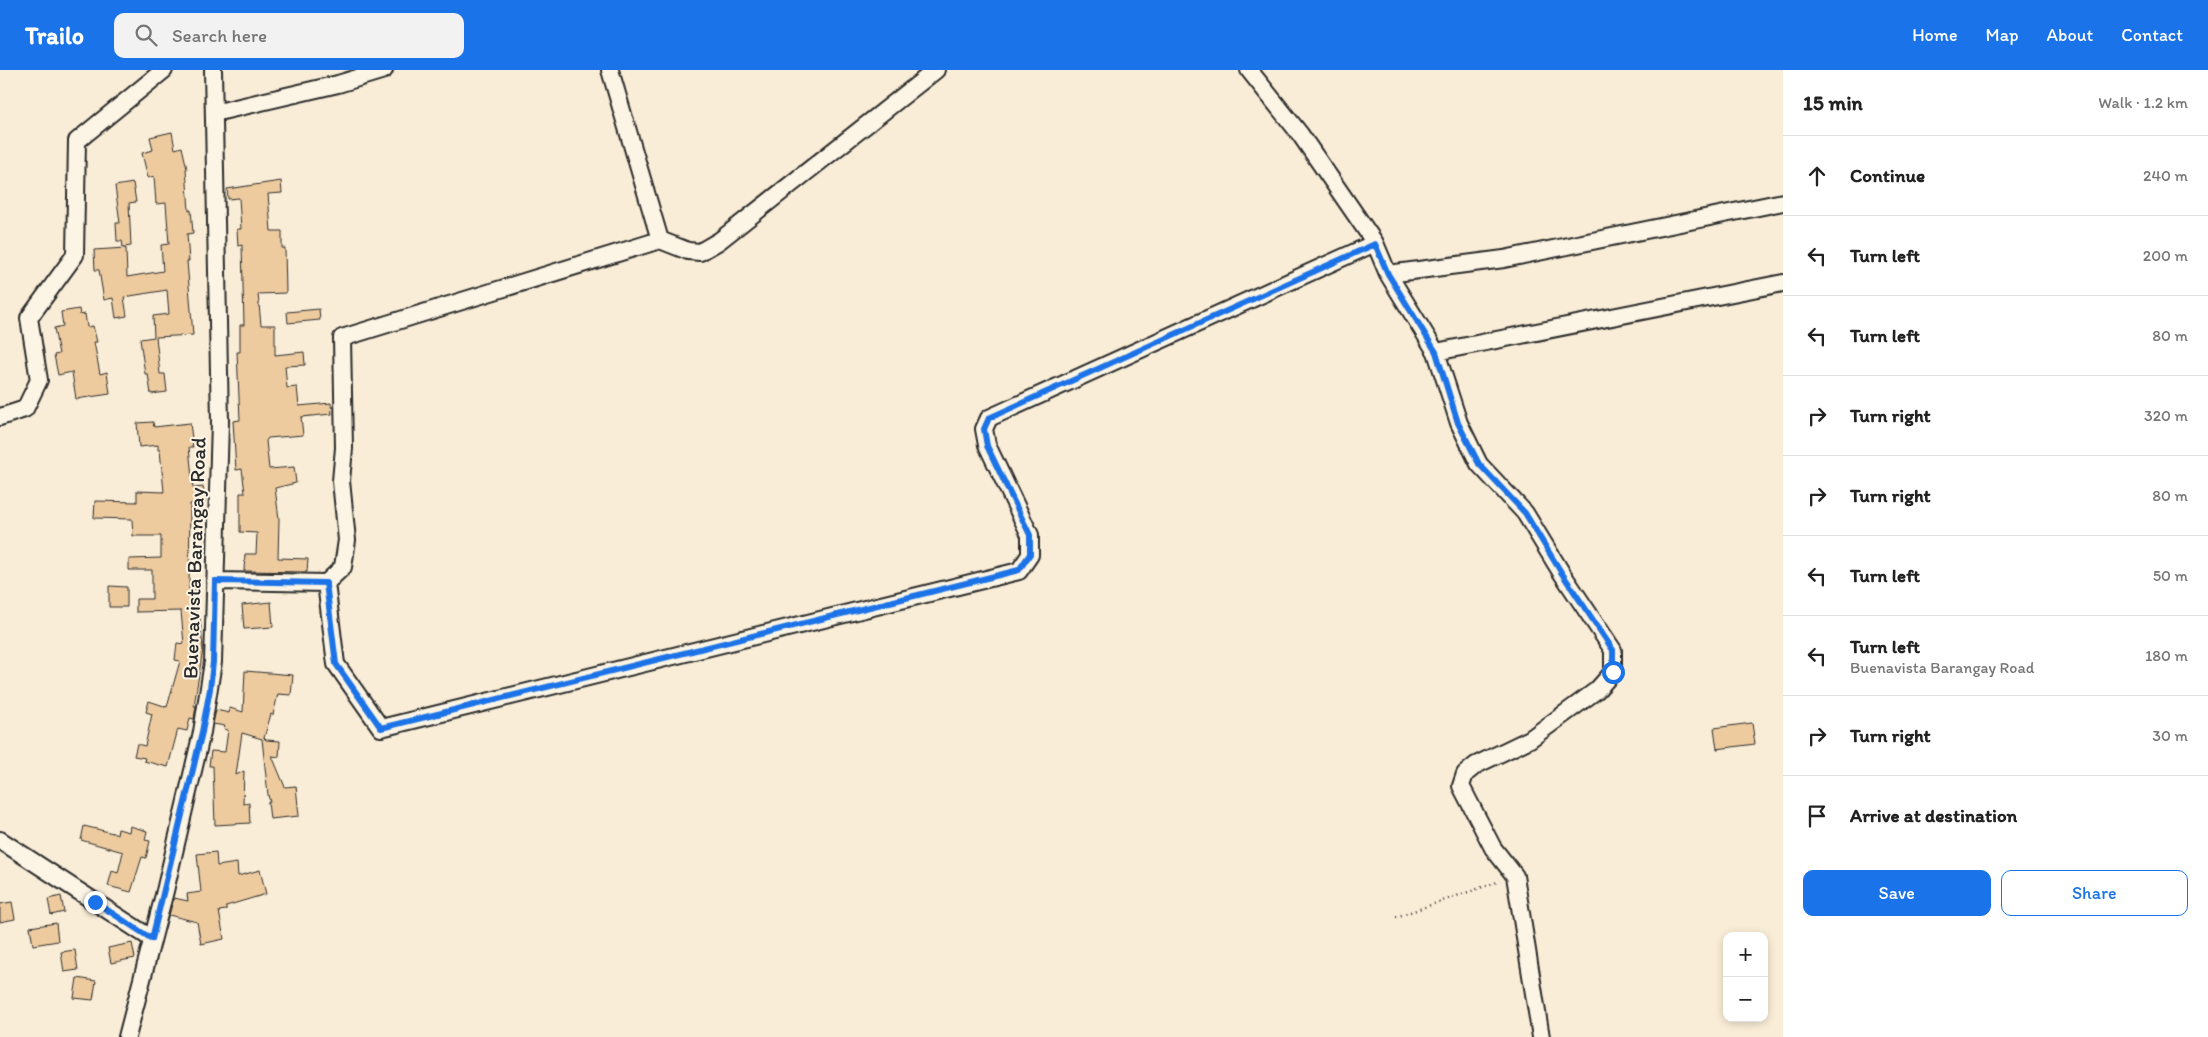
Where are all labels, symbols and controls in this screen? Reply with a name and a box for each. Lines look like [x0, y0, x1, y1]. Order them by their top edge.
search box [114, 13, 464, 58]
text: Trailo [25, 21, 84, 50]
icon: search [132, 21, 160, 49]
text: Search here [172, 24, 267, 47]
text: Home [1912, 24, 1958, 46]
text: Map [1986, 24, 2019, 46]
text: About [2047, 24, 2093, 46]
text: Contact [2121, 24, 2183, 46]
text: 15 min [1803, 90, 1863, 115]
text: Walk · 1.2 km [2098, 93, 2188, 112]
icon: ahead [1803, 162, 1831, 190]
text: Continue [1850, 164, 1925, 187]
text: 240 m [2143, 166, 2188, 185]
icon: left [1803, 242, 1831, 270]
text: Turn left [1850, 244, 1920, 267]
text: 200 m [2143, 246, 2188, 265]
icon: left [1803, 322, 1831, 350]
text: Turn left [1850, 324, 1920, 347]
text: 80 m [2152, 326, 2188, 345]
icon: right [1803, 402, 1831, 430]
text: Turn right [1850, 404, 1931, 427]
text: 320 m [2144, 406, 2188, 425]
street label: Buenavista Barangay Road [177, 436, 211, 679]
icon: right [1803, 482, 1831, 510]
text: Turn right [1850, 484, 1931, 507]
text: 80 m [2152, 486, 2188, 505]
icon: left [1803, 562, 1831, 590]
text: Turn left [1850, 564, 1920, 587]
text: 50 m [2153, 566, 2188, 585]
text: Turn left [1850, 635, 1920, 658]
icon: left [1803, 642, 1831, 670]
text: 180 m [2145, 646, 2188, 665]
text: Buenavista Barangay Road [1850, 658, 2034, 677]
route start [1602, 661, 1625, 684]
icon: right [1803, 722, 1831, 750]
text: Turn right [1850, 724, 1931, 747]
text: 30 m [2152, 726, 2188, 745]
icon: arrive [1803, 802, 1831, 830]
text: Arrive at destination [1850, 804, 2017, 827]
button: Save [1803, 870, 1991, 916]
button: Share [2001, 870, 2188, 916]
route end [84, 891, 107, 914]
map controls [1723, 932, 1768, 1022]
button: + [1723, 932, 1768, 977]
button: − [1723, 977, 1768, 1022]

